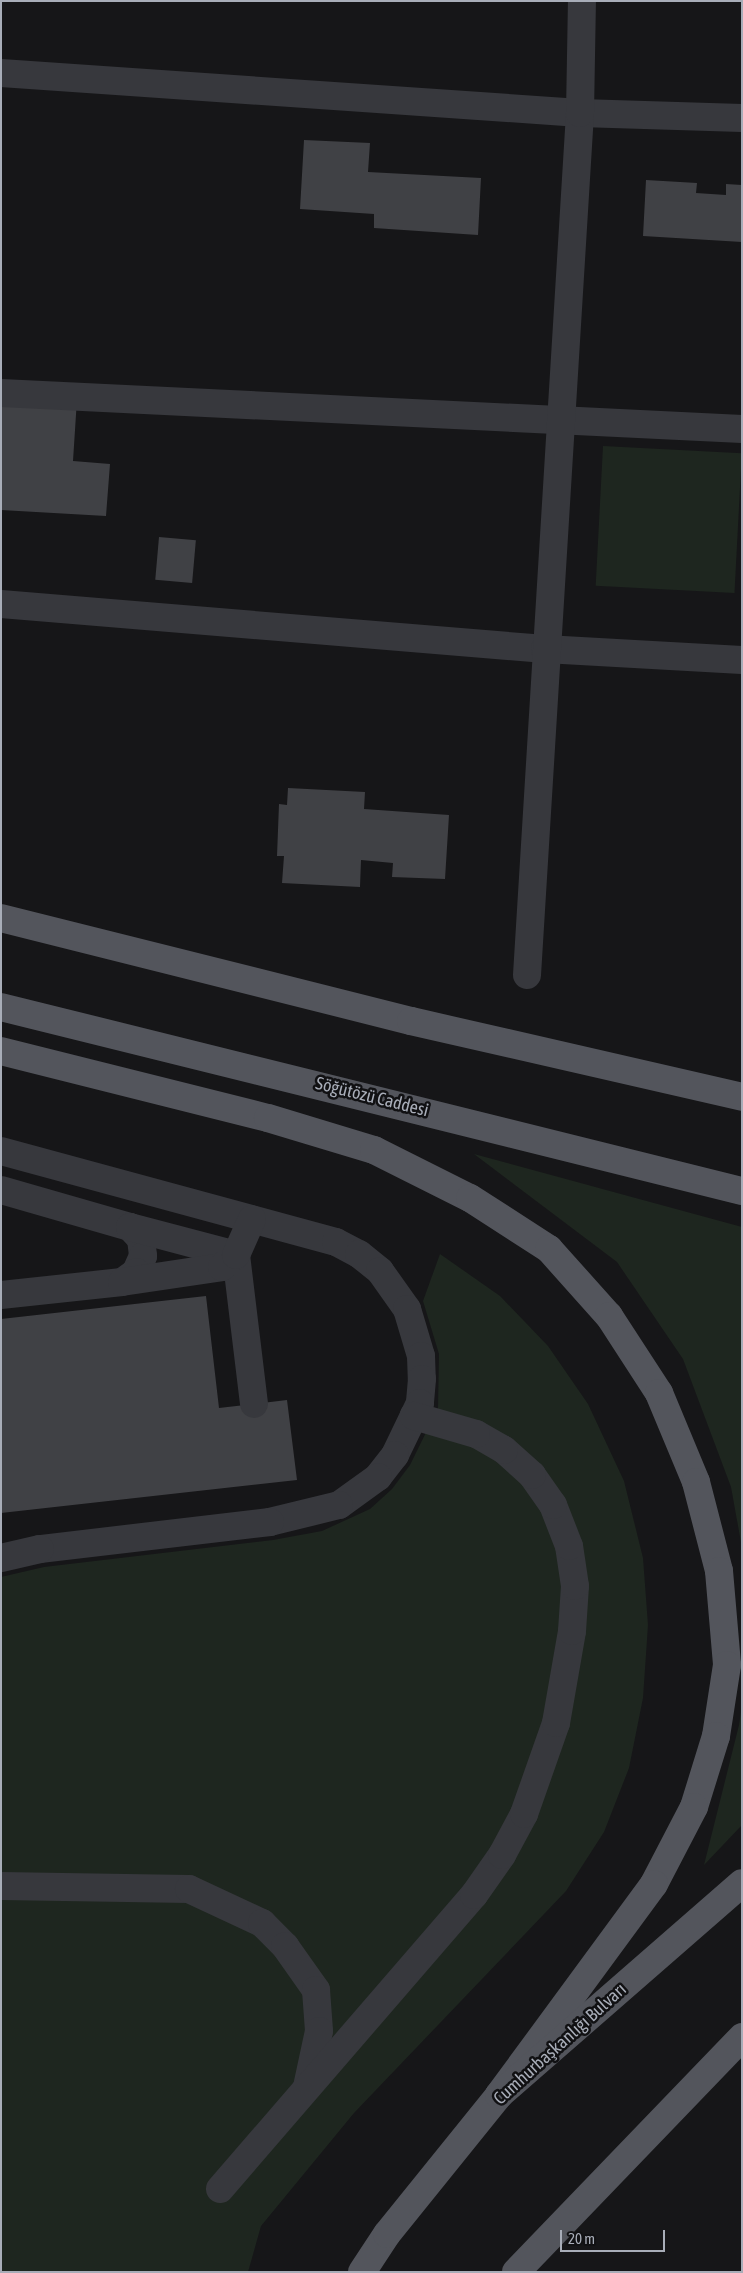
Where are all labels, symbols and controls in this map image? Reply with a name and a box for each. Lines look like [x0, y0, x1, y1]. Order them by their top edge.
street label: Söğütözü Caddesi [313, 1073, 431, 1121]
street label: Cumhurbaşkanlığı Bulvarı [489, 1979, 631, 2109]
scale bar [563, 2220, 668, 2252]
text: 20 m [568, 2230, 595, 2247]

